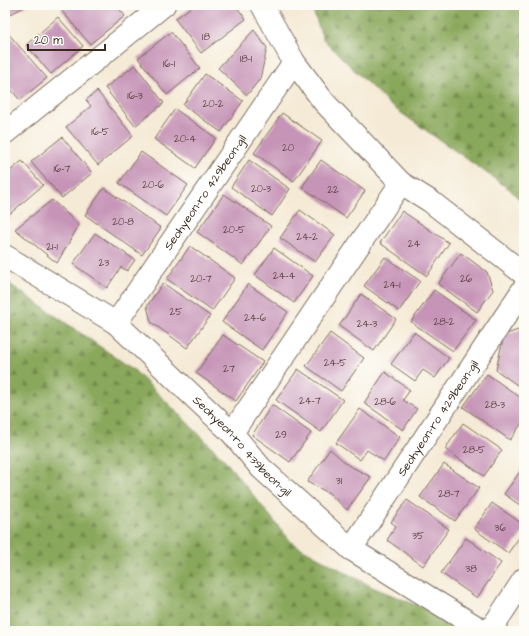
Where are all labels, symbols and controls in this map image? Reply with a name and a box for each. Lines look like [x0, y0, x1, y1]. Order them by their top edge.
scale bar [28, 26, 105, 52]
house number: 18 [202, 30, 210, 44]
text: 20 m [34, 32, 63, 49]
house number: 18-1 [240, 52, 253, 66]
house number: 16-1 [163, 57, 176, 71]
house number: 16-3 [127, 89, 143, 103]
house number: 20-2 [203, 97, 224, 111]
house number: 16-5 [91, 125, 109, 139]
street label: Seohyeon-ro 429beon-gil [160, 132, 251, 254]
house number: 20-4 [174, 132, 196, 146]
house number: 20 [282, 141, 294, 155]
house number: 16-7 [54, 162, 70, 176]
house number: 20-6 [142, 178, 164, 192]
house number: 20-3 [251, 182, 271, 196]
house number: 22 [327, 183, 339, 197]
house number: 20-8 [112, 215, 134, 229]
house number: 20-5 [223, 223, 245, 237]
house number: 24-2 [296, 230, 318, 244]
house number: 24 [408, 237, 420, 251]
house number: 21-1 [46, 240, 58, 254]
house number: 23 [99, 256, 109, 270]
house number: 24-4 [273, 269, 295, 283]
house number: 20-7 [190, 272, 212, 286]
house number: 26 [460, 272, 473, 286]
house number: 24-1 [384, 278, 401, 292]
house number: 25 [170, 305, 182, 319]
house number: 24-6 [244, 311, 267, 325]
house number: 28-2 [433, 315, 455, 329]
house number: 24-3 [357, 317, 377, 331]
house number: 24-5 [324, 356, 346, 370]
street label: Seohyeon-ro 429beon-gil [393, 357, 483, 480]
house number: 27 [223, 362, 235, 376]
street label: Seohyeon-ro 439beon-gil [189, 392, 295, 501]
house number: 24-7 [299, 394, 321, 408]
house number: 28-6 [374, 395, 397, 409]
house number: 28-3 [485, 398, 505, 412]
house number: 29 [275, 428, 287, 442]
house number: 28-5 [463, 443, 485, 457]
house number: 31 [336, 474, 343, 488]
house number: 28-7 [438, 487, 460, 501]
house number: 36 [494, 521, 506, 535]
house number: 35 [412, 529, 424, 543]
house number: 38 [465, 562, 477, 576]

